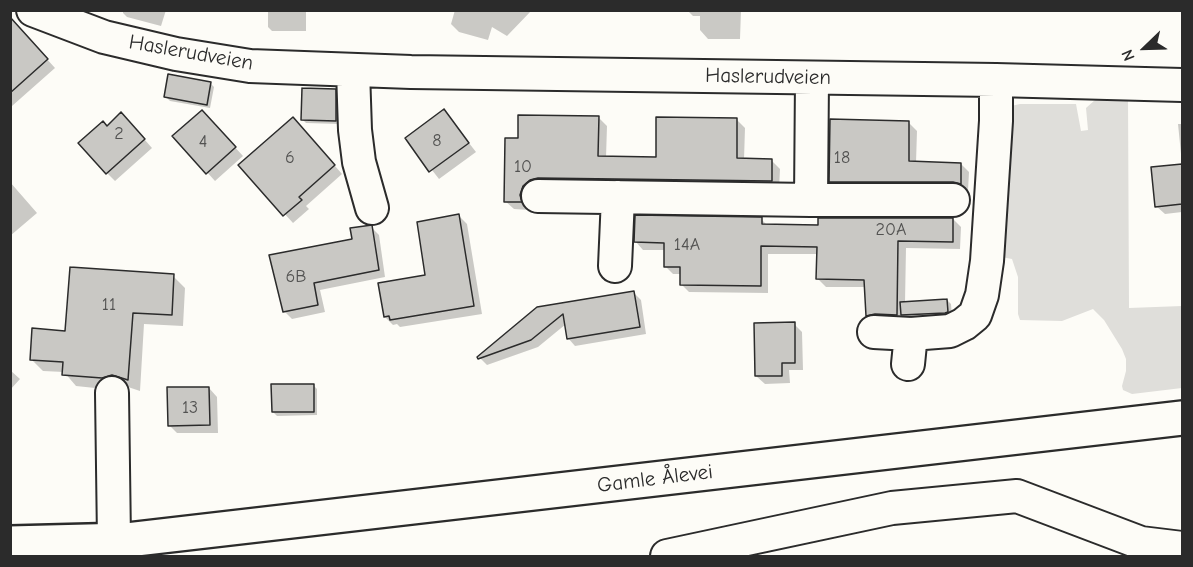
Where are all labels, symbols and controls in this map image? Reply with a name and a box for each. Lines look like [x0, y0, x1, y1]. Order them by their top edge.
north arrow [1115, 18, 1175, 78]
street label: Haslerudveien [127, 30, 255, 76]
text: N [1118, 47, 1139, 63]
street label: Haslerudveien [705, 63, 831, 91]
house number: 2 [114, 123, 124, 145]
house number: 8 [432, 130, 442, 152]
house number: 4 [199, 131, 207, 153]
house number: 6 [285, 147, 295, 169]
house number: 18 [834, 147, 850, 169]
house number: 10 [514, 156, 532, 178]
house number: 20A [876, 219, 906, 241]
house number: 14A [674, 234, 700, 256]
house number: 6B [286, 266, 306, 288]
house number: 11 [102, 294, 116, 316]
house number: 13 [182, 397, 198, 419]
street label: Gamle Ålevei [596, 459, 714, 499]

